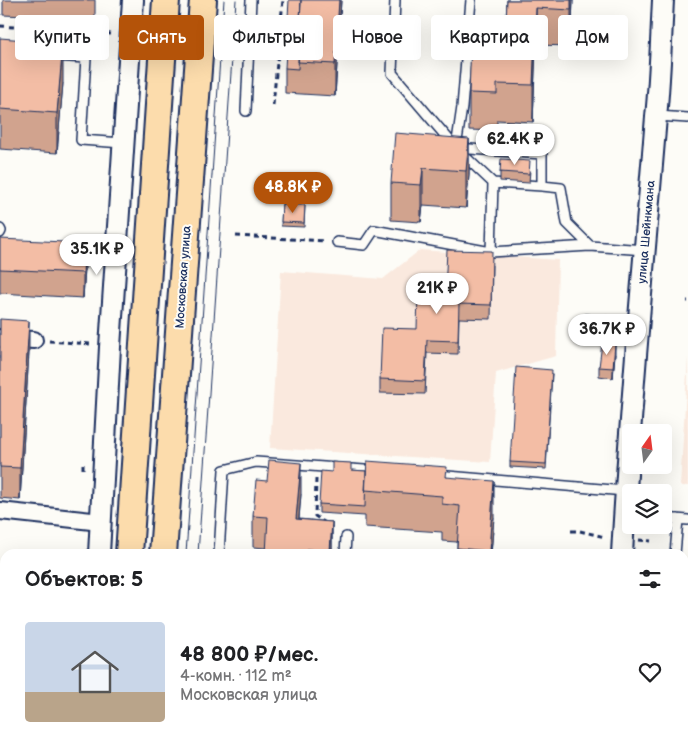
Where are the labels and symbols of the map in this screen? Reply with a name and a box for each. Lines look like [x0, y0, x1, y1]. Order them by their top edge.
pin: 62.4K ₽ [469, 124, 561, 166]
pin: 48.8K ₽ [247, 172, 339, 214]
street label: улица Шейнкмана [635, 180, 658, 284]
street label: Московская улица [172, 225, 195, 329]
pin: 35.1K ₽ [51, 234, 143, 276]
pin: 21K ₽ [402, 272, 472, 315]
pin: 36.7K ₽ [561, 314, 653, 356]
north arrow [622, 424, 672, 474]

